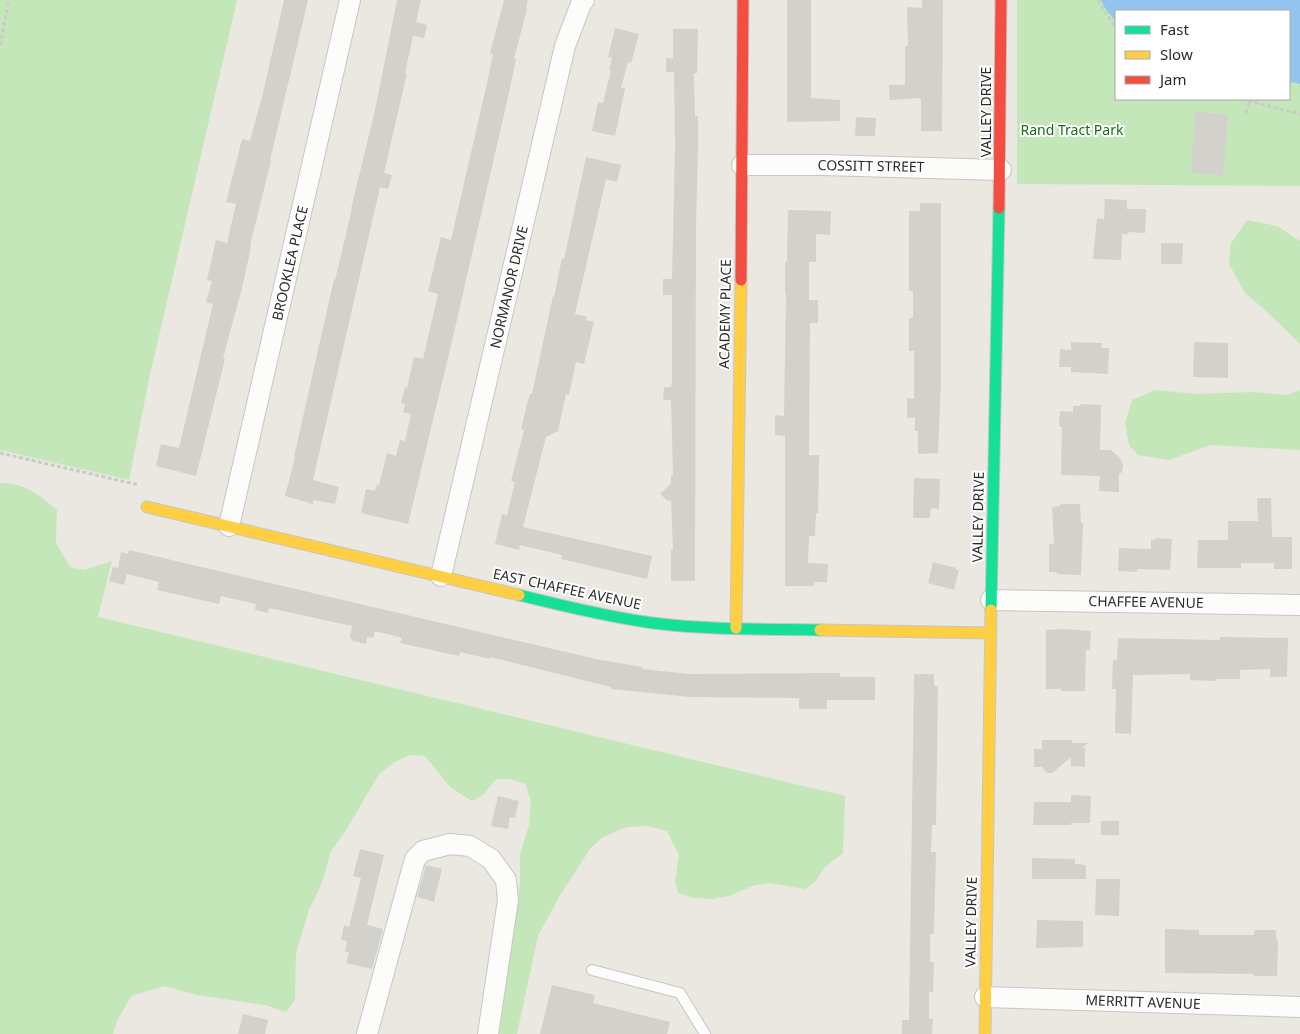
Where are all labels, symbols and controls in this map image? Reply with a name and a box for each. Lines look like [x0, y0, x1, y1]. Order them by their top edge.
legend [1115, 10, 1290, 100]
text: Fast [1160, 19, 1189, 39]
text: Slow [1160, 44, 1193, 64]
street label: VALLEY DRIVE [976, 67, 995, 157]
text: Jam [1158, 69, 1187, 89]
park label: Rand Tract Park [1021, 120, 1124, 139]
street label: COSSITT STREET [818, 155, 925, 176]
street label: BROOKLEA PLACE [267, 204, 312, 322]
street label: NORMANOR DRIVE [485, 224, 532, 350]
street label: ACADEMY PLACE [714, 259, 735, 369]
street label: VALLEY DRIVE [967, 471, 988, 562]
street label: EAST CHAFFEE AVENUE [491, 564, 643, 613]
street label: CHAFFEE AVENUE [1088, 591, 1204, 612]
street label: VALLEY DRIVE [960, 876, 981, 967]
street label: MERRITT AVENUE [1085, 990, 1201, 1013]

